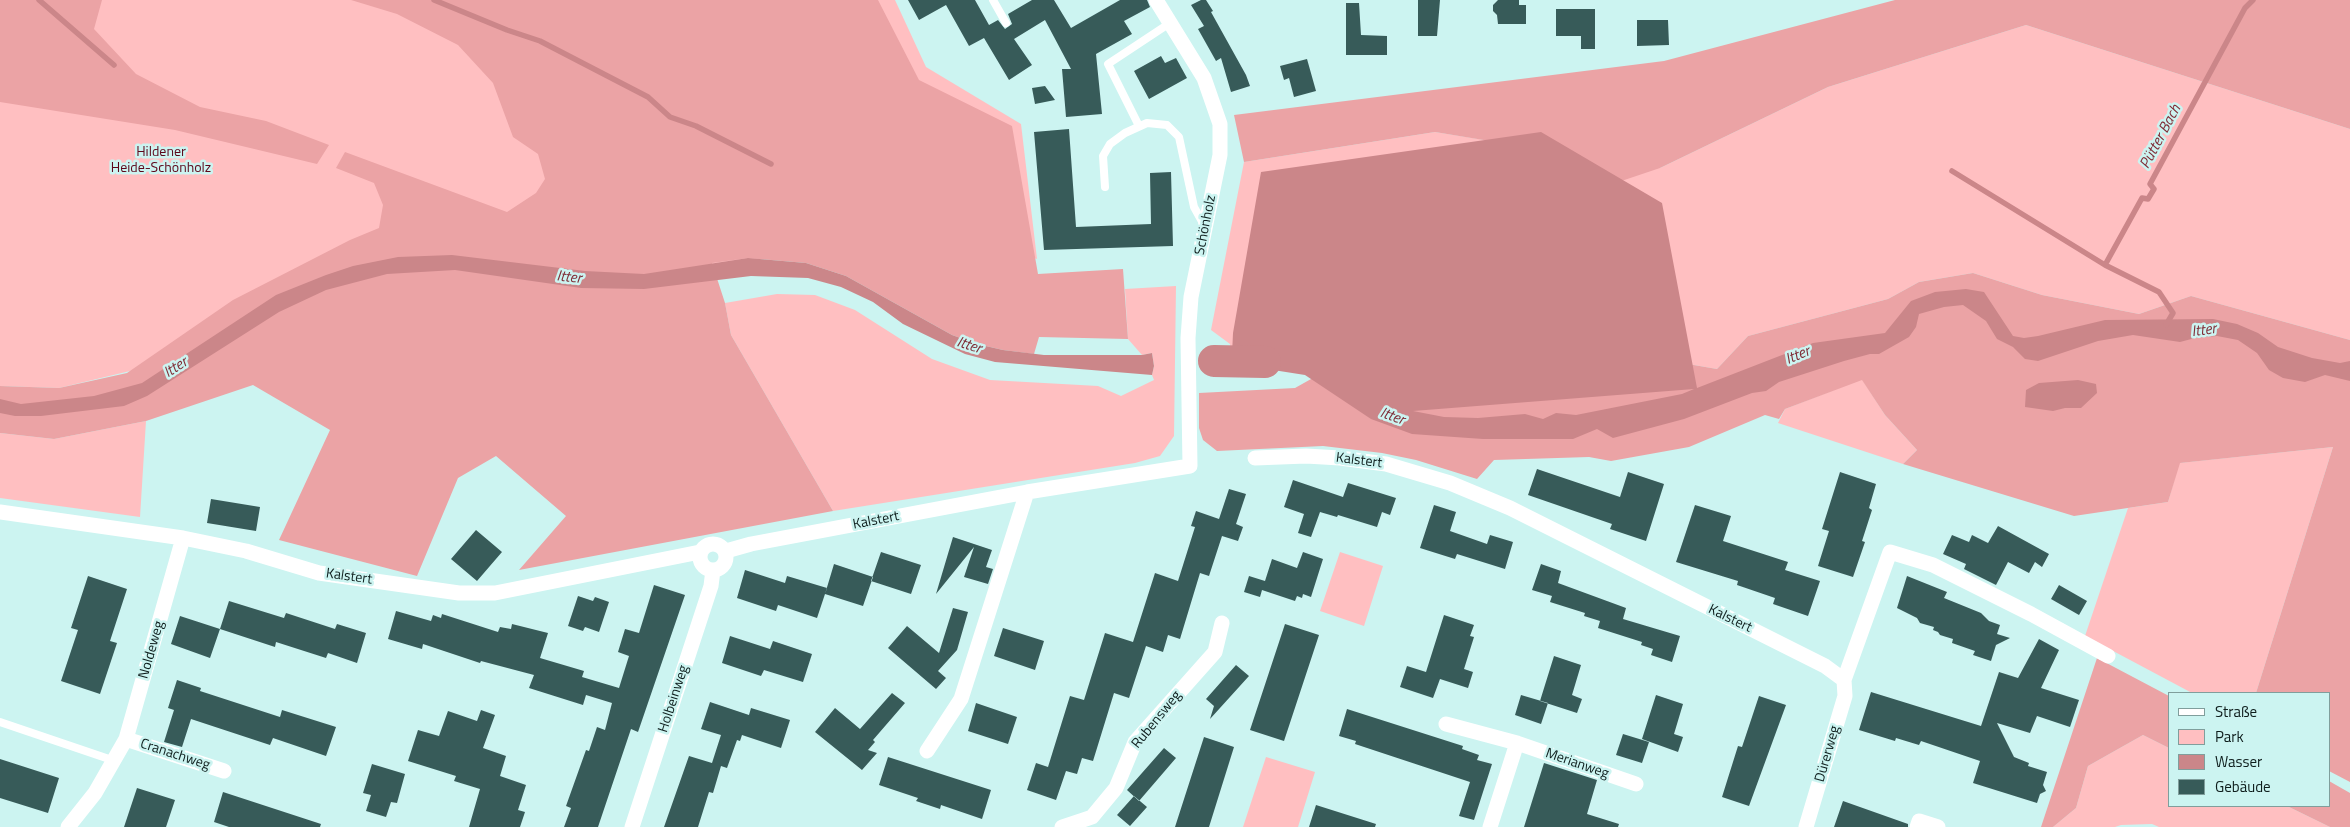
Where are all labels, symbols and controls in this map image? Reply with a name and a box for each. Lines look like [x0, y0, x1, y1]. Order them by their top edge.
water label: Pütter Bach [2137, 102, 2185, 172]
park label: Hildener Heide-Schönholz [111, 145, 211, 178]
street label: Schönholz [1192, 194, 1220, 256]
water label: Itter [556, 268, 582, 288]
water label: Itter [2191, 320, 2217, 342]
water label: Itter [954, 334, 984, 358]
water label: Itter [1783, 343, 1813, 369]
water label: Itter [161, 354, 191, 382]
water label: Itter [1377, 404, 1407, 430]
street label: Kalstert [1335, 450, 1383, 472]
street label: Kalstert [852, 508, 900, 534]
street label: Kalstert [325, 565, 373, 589]
street label: Kalstert [1705, 601, 1755, 637]
street label: Noldeweg [136, 619, 168, 681]
street label: Holbeinweg [655, 663, 693, 735]
street label: Rubensweg [1129, 688, 1185, 752]
legend [2168, 692, 2330, 807]
text: Straße [2215, 700, 2257, 723]
street label: Dürerweg [1812, 724, 1844, 784]
text: Park [2215, 725, 2244, 748]
street label: Cranachweg [138, 736, 212, 774]
street label: Merianweg [1543, 745, 1611, 783]
text: Wasser [2215, 750, 2262, 773]
text: Gebäude [2215, 775, 2271, 798]

